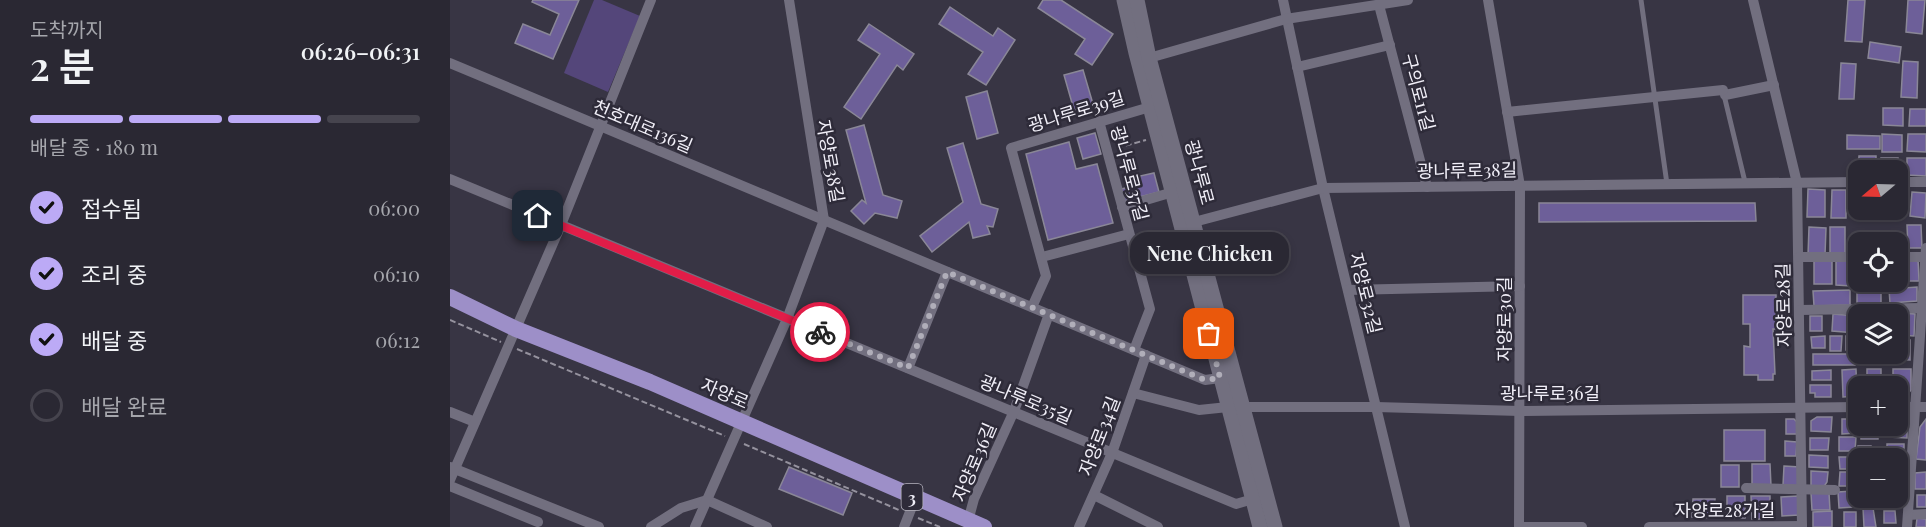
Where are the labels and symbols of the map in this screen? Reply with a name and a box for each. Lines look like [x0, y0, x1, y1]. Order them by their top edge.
street label: 구의로11길 [1397, 50, 1441, 134]
street label: 광나루로39길 [1025, 85, 1127, 137]
street label: 천호대로136길 [589, 94, 697, 158]
street label: 자양로38길 [812, 118, 850, 204]
street label: 광나루로37길 [1106, 122, 1154, 224]
street label: 광나루로 [1180, 137, 1220, 207]
street label: 광나루로38길 [1417, 157, 1517, 183]
north arrow [1848, 160, 1908, 220]
pin [512, 190, 563, 241]
callout: Nene Chicken [1130, 232, 1288, 274]
street label: 자양로32길 [1344, 250, 1388, 336]
street label: 자양로28길 [1770, 263, 1796, 347]
street label: 자양로30길 [1492, 276, 1516, 362]
courier [790, 302, 850, 362]
pin [1183, 308, 1234, 359]
street label: 광나루로35길 [976, 369, 1076, 429]
street label: 자양로 [697, 372, 753, 414]
street label: 광나루로36길 [1500, 381, 1600, 405]
street label: 자양로34길 [1073, 393, 1125, 479]
street label: 자양로36길 [947, 419, 1001, 505]
road number: 3 [902, 484, 922, 510]
street label: 자양로28가길 [1675, 498, 1775, 522]

